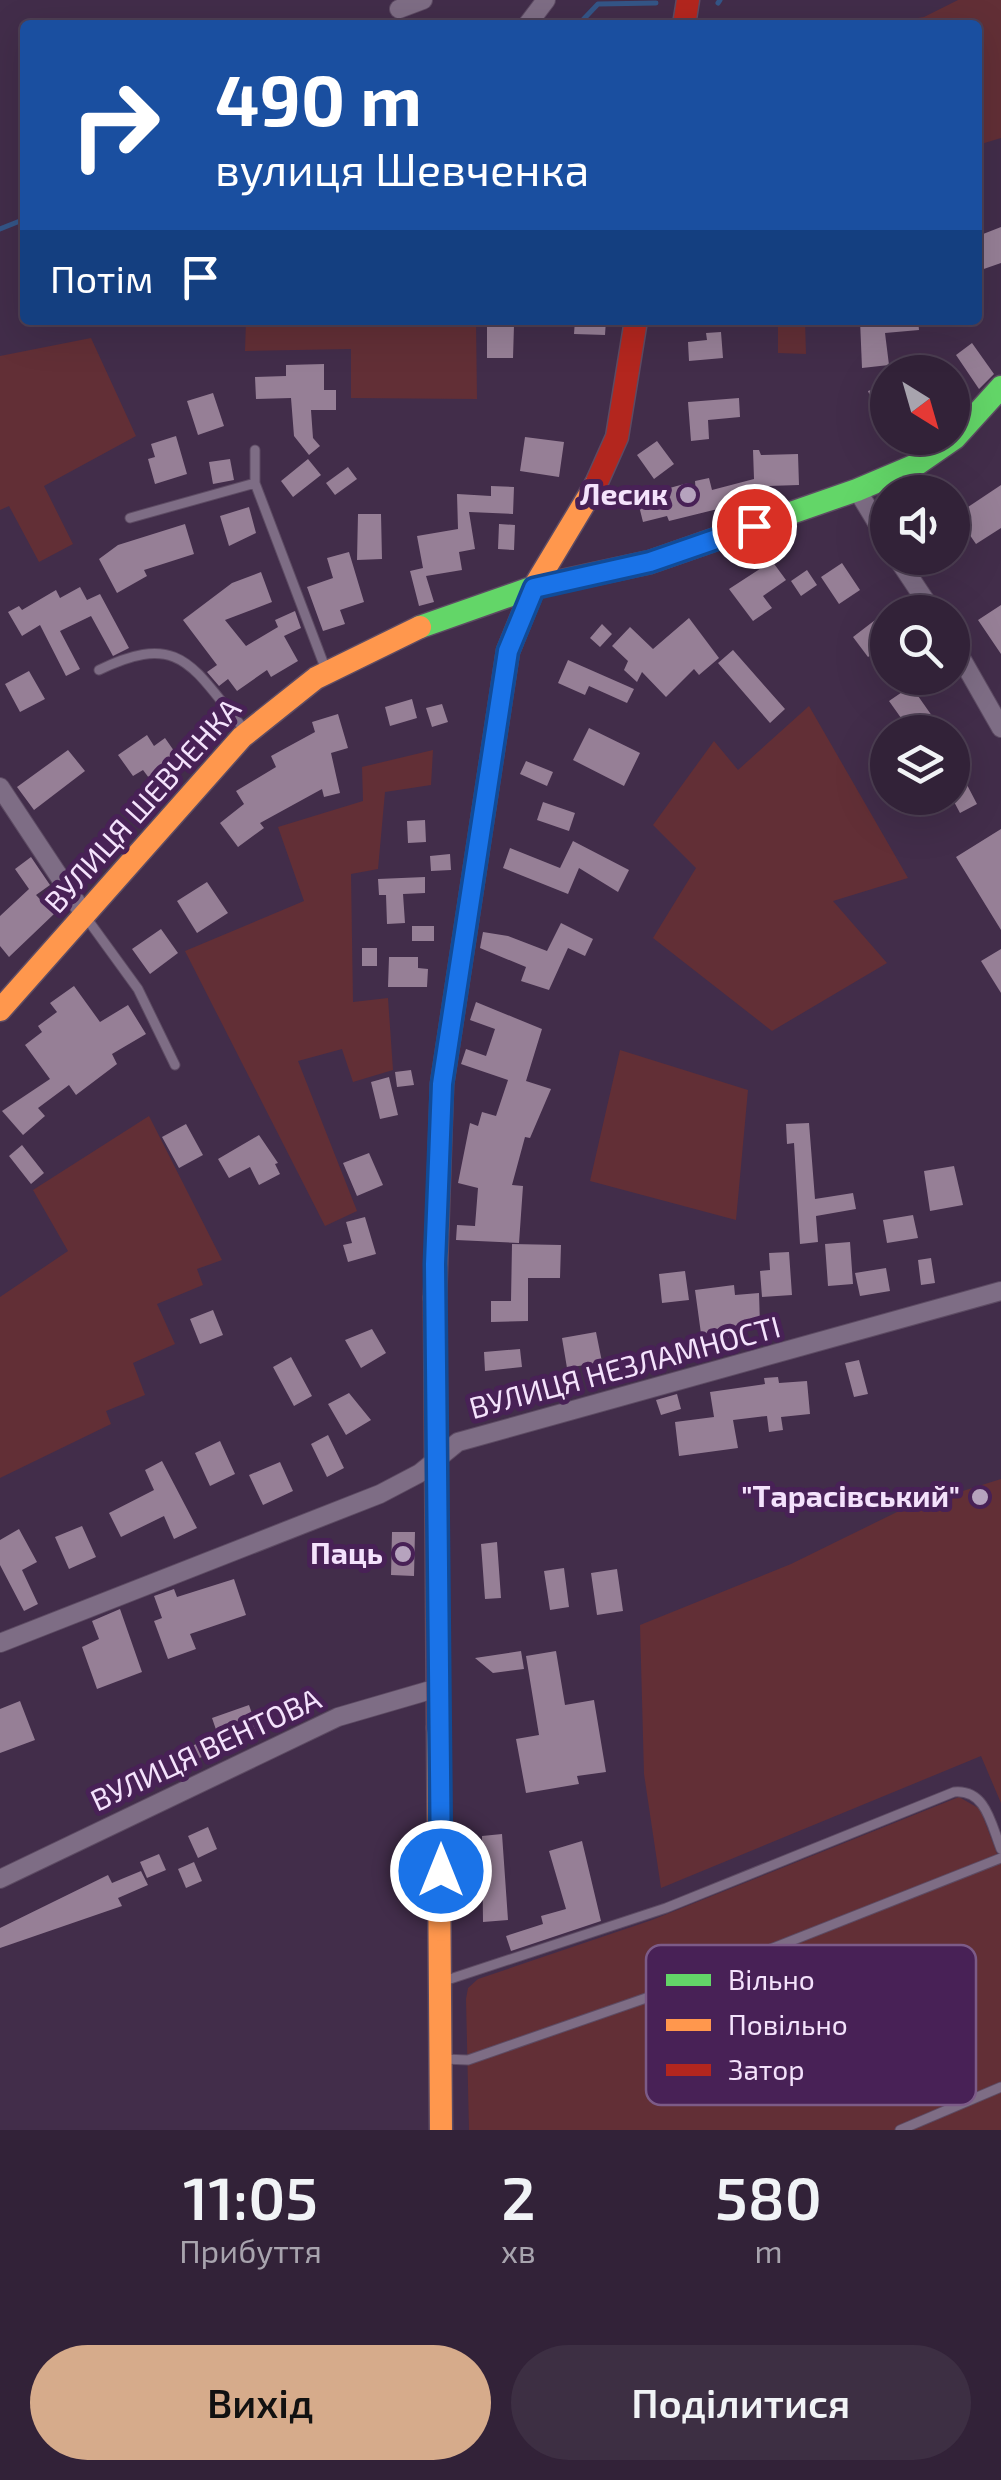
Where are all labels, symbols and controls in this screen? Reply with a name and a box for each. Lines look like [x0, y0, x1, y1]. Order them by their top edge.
text: 490 m [215, 56, 422, 140]
icon: right [50, 60, 180, 190]
text: вулиця Шевченка [215, 141, 589, 195]
icon: arrive [173, 250, 228, 305]
text: Потім [50, 255, 153, 301]
north arrow [870, 355, 970, 455]
map controls [870, 355, 970, 815]
place label: Лесик [580, 475, 668, 511]
button: sound [870, 475, 970, 575]
marker: Лесик [677, 484, 699, 506]
pin [712, 484, 797, 569]
icon: arrive [727, 499, 782, 554]
button: search [870, 595, 970, 695]
street label: ВУЛИЦЯ ШЕВЧЕНКА [36, 690, 247, 919]
button: layers [870, 715, 970, 815]
street label: ВУЛИЦЯ НЕЗЛАМНОСТІ [465, 1307, 784, 1425]
place label: "Тарасівський" [741, 1477, 960, 1513]
marker: "Тарасівський" [969, 1486, 991, 1508]
place label: Паць [310, 1534, 383, 1570]
marker: Паць [392, 1543, 414, 1565]
street label: ВУЛИЦЯ ВЕНТОВА [84, 1679, 326, 1817]
position arrow [389, 1819, 493, 1923]
legend [646, 1945, 976, 2105]
text: Вільно [728, 1962, 815, 1996]
text: Повільно [728, 2007, 848, 2041]
text: Затор [728, 2052, 805, 2086]
text: 11:05 [183, 2160, 318, 2232]
text: 2 [501, 2160, 536, 2232]
text: 580 [715, 2160, 822, 2232]
text: Прибуття [179, 2231, 322, 2269]
text: хв [501, 2231, 536, 2269]
text: m [754, 2231, 782, 2269]
button: Вихід [30, 2345, 491, 2460]
button: Поділитися [511, 2345, 971, 2460]

